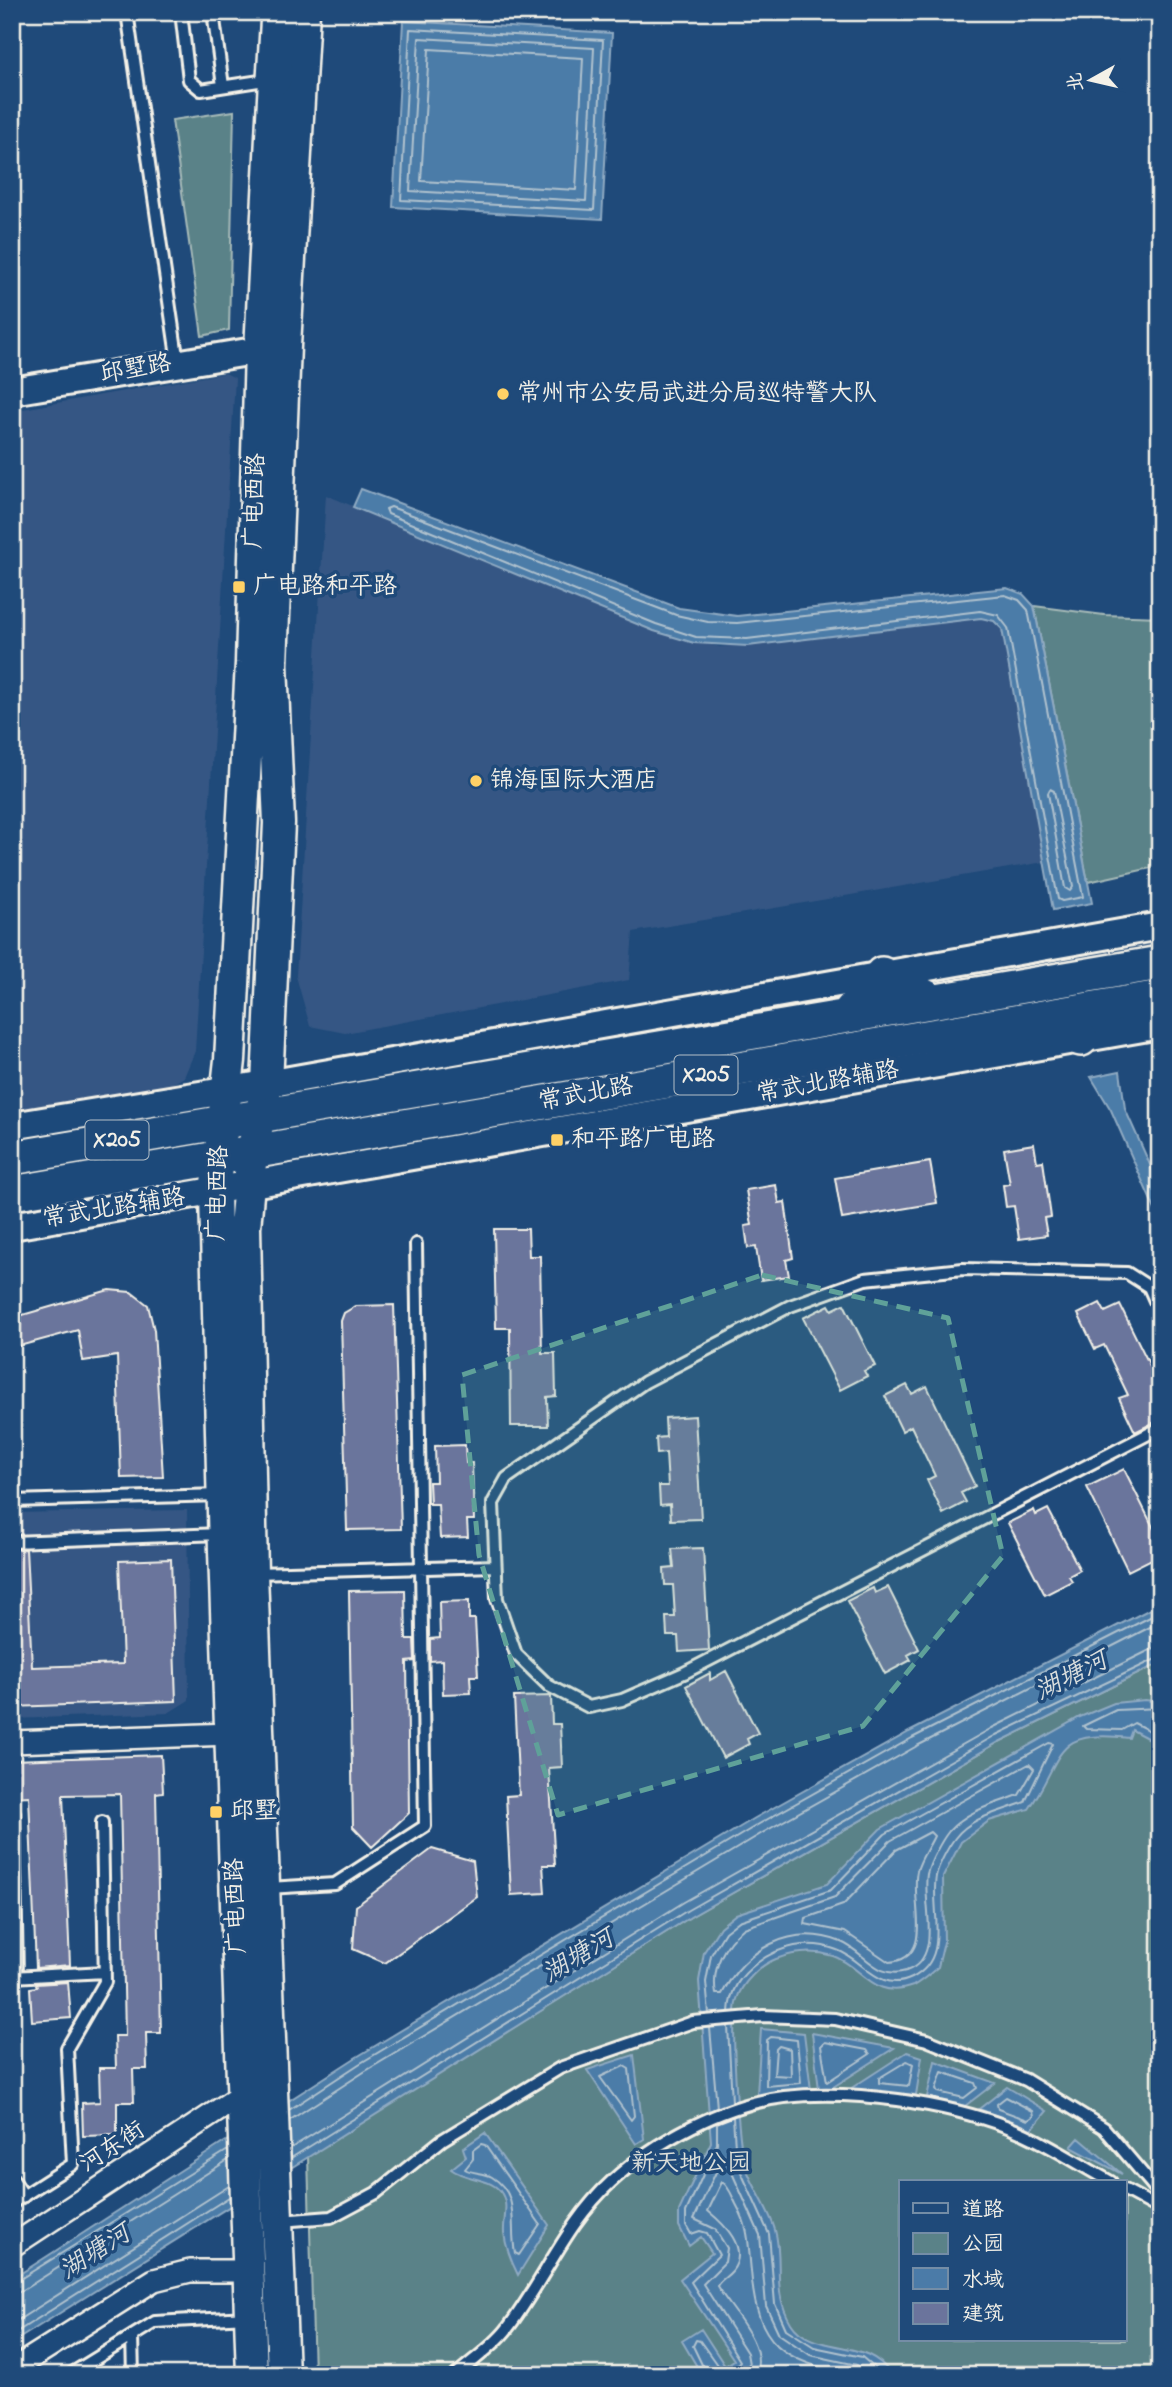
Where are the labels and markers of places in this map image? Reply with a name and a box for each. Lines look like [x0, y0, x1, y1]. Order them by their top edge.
place label: 常州市公安局武进分局巡特警大队 [517, 377, 877, 412]
marker: 常州市公安局武进分局巡特警大队 [495, 386, 511, 402]
place label: 广电路和平路 [253, 570, 397, 605]
marker: 广电路和平路 [231, 579, 247, 595]
place label: 锦海国际大酒店 [490, 764, 658, 799]
marker: 锦海国际大酒店 [468, 773, 484, 789]
place label: 和平路广电路 [571, 1123, 715, 1158]
marker: 和平路广电路 [549, 1132, 565, 1148]
place label: 邱墅 [230, 1795, 278, 1830]
marker: 邱墅 [208, 1804, 224, 1820]

